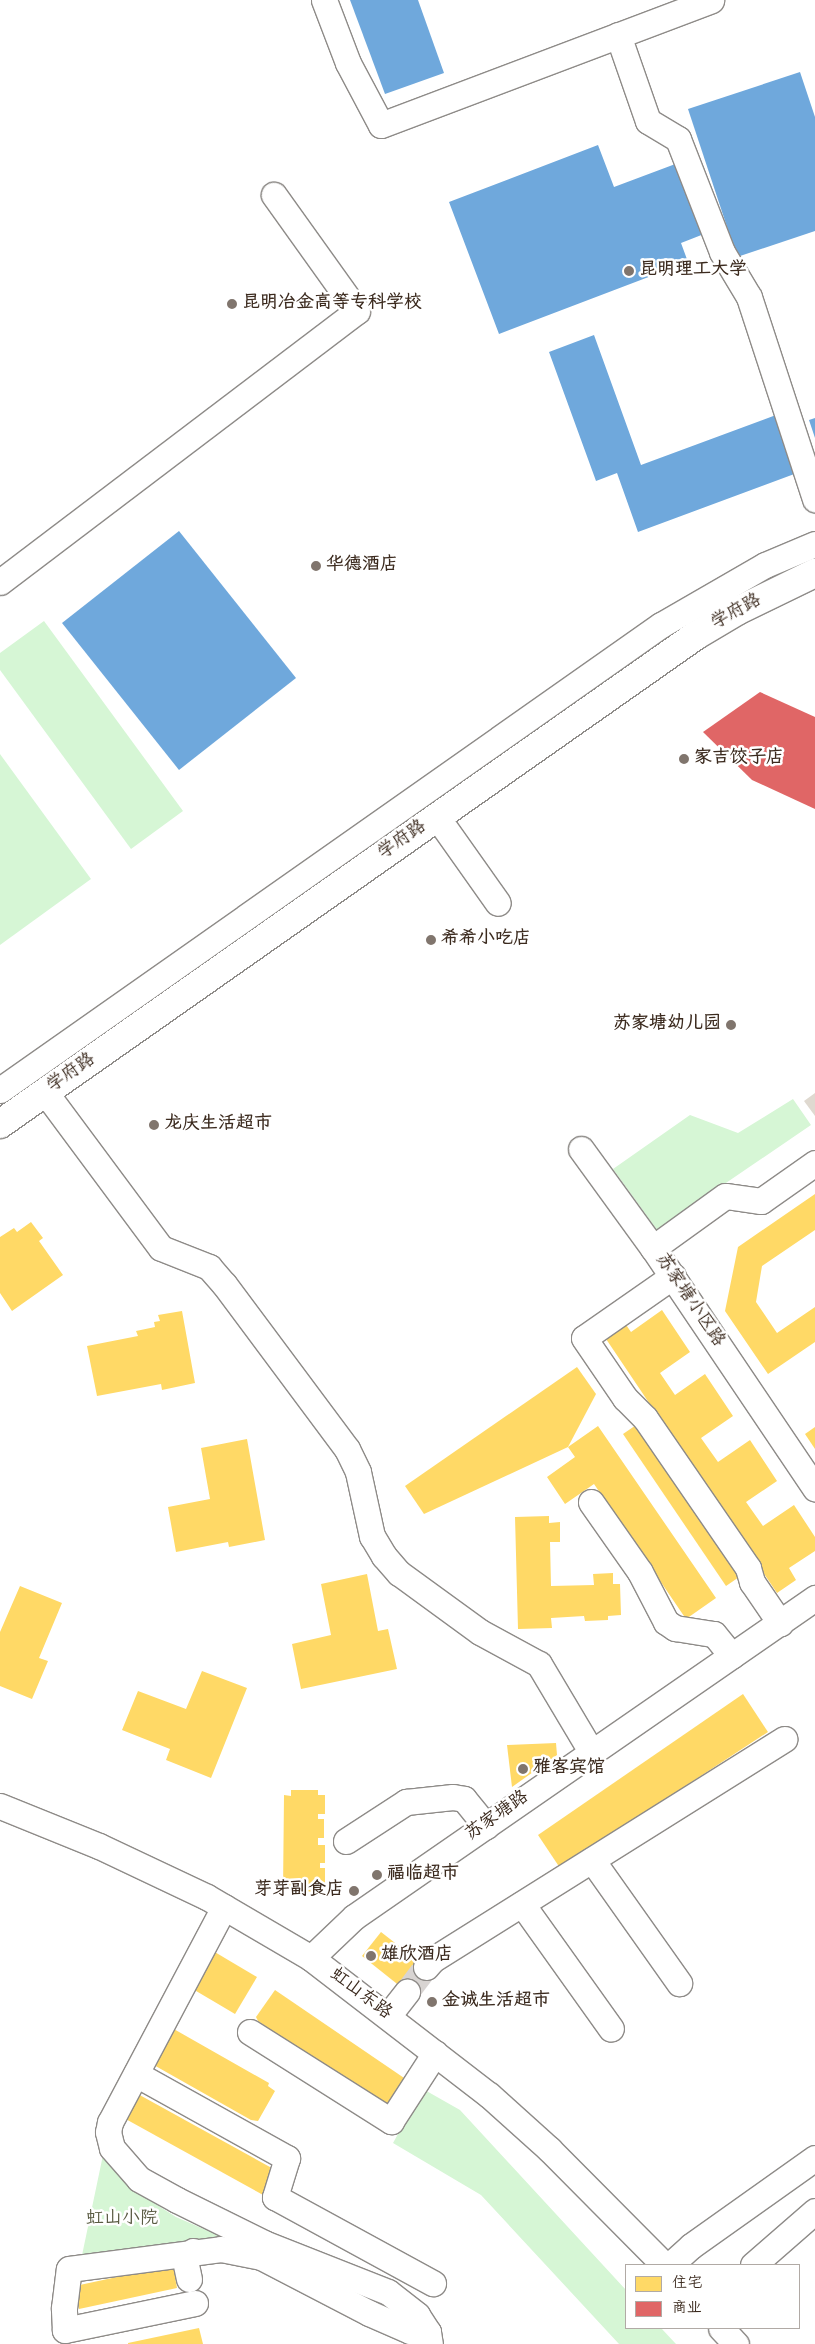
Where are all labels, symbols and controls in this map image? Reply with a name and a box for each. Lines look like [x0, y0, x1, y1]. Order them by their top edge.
place label: 昆明理工大学 [639, 260, 747, 282]
marker: 昆明理工大学 [623, 265, 635, 277]
place label: 昆明冶金高等专科学校 [242, 293, 422, 315]
marker: 昆明冶金高等专科学校 [226, 298, 238, 310]
place label: 华德酒店 [326, 555, 398, 577]
marker: 华德酒店 [310, 560, 322, 572]
street label: 学府路 [708, 590, 766, 636]
place label: 家吉饺子店 [694, 748, 784, 770]
marker: 家吉饺子店 [678, 753, 690, 765]
street label: 学府路 [375, 817, 431, 865]
place label: 希希小吃店 [441, 929, 531, 951]
marker: 希希小吃店 [425, 934, 437, 946]
place label: 苏家塘幼儿园 [613, 1014, 721, 1036]
marker: 苏家塘幼儿园 [725, 1019, 737, 1031]
street label: 学府路 [44, 1050, 100, 1098]
place label: 龙庆生活超市 [164, 1114, 272, 1136]
marker: 龙庆生活超市 [148, 1119, 160, 1131]
street label: 苏家塘小区路 [650, 1250, 728, 1352]
place label: 雅客宾馆 [533, 1758, 605, 1780]
marker: 雅客宾馆 [517, 1763, 529, 1775]
street label: 苏家塘路 [462, 1788, 534, 1846]
place label: 福临超市 [387, 1864, 459, 1886]
marker: 福临超市 [371, 1869, 383, 1881]
place label: 芽芽副食店 [254, 1880, 344, 1902]
marker: 芽芽副食店 [348, 1885, 360, 1897]
place label: 雄欣酒店 [381, 1945, 453, 1967]
marker: 雄欣酒店 [365, 1950, 377, 1962]
street label: 虹山东路 [325, 1965, 395, 2025]
place label: 金诚生活超市 [442, 1991, 550, 2013]
marker: 金诚生活超市 [426, 1996, 438, 2008]
park label: 虹山小院 [86, 2209, 158, 2231]
legend [625, 2264, 800, 2329]
text: 住宅 [672, 2273, 702, 2295]
text: 商业 [672, 2298, 702, 2320]

